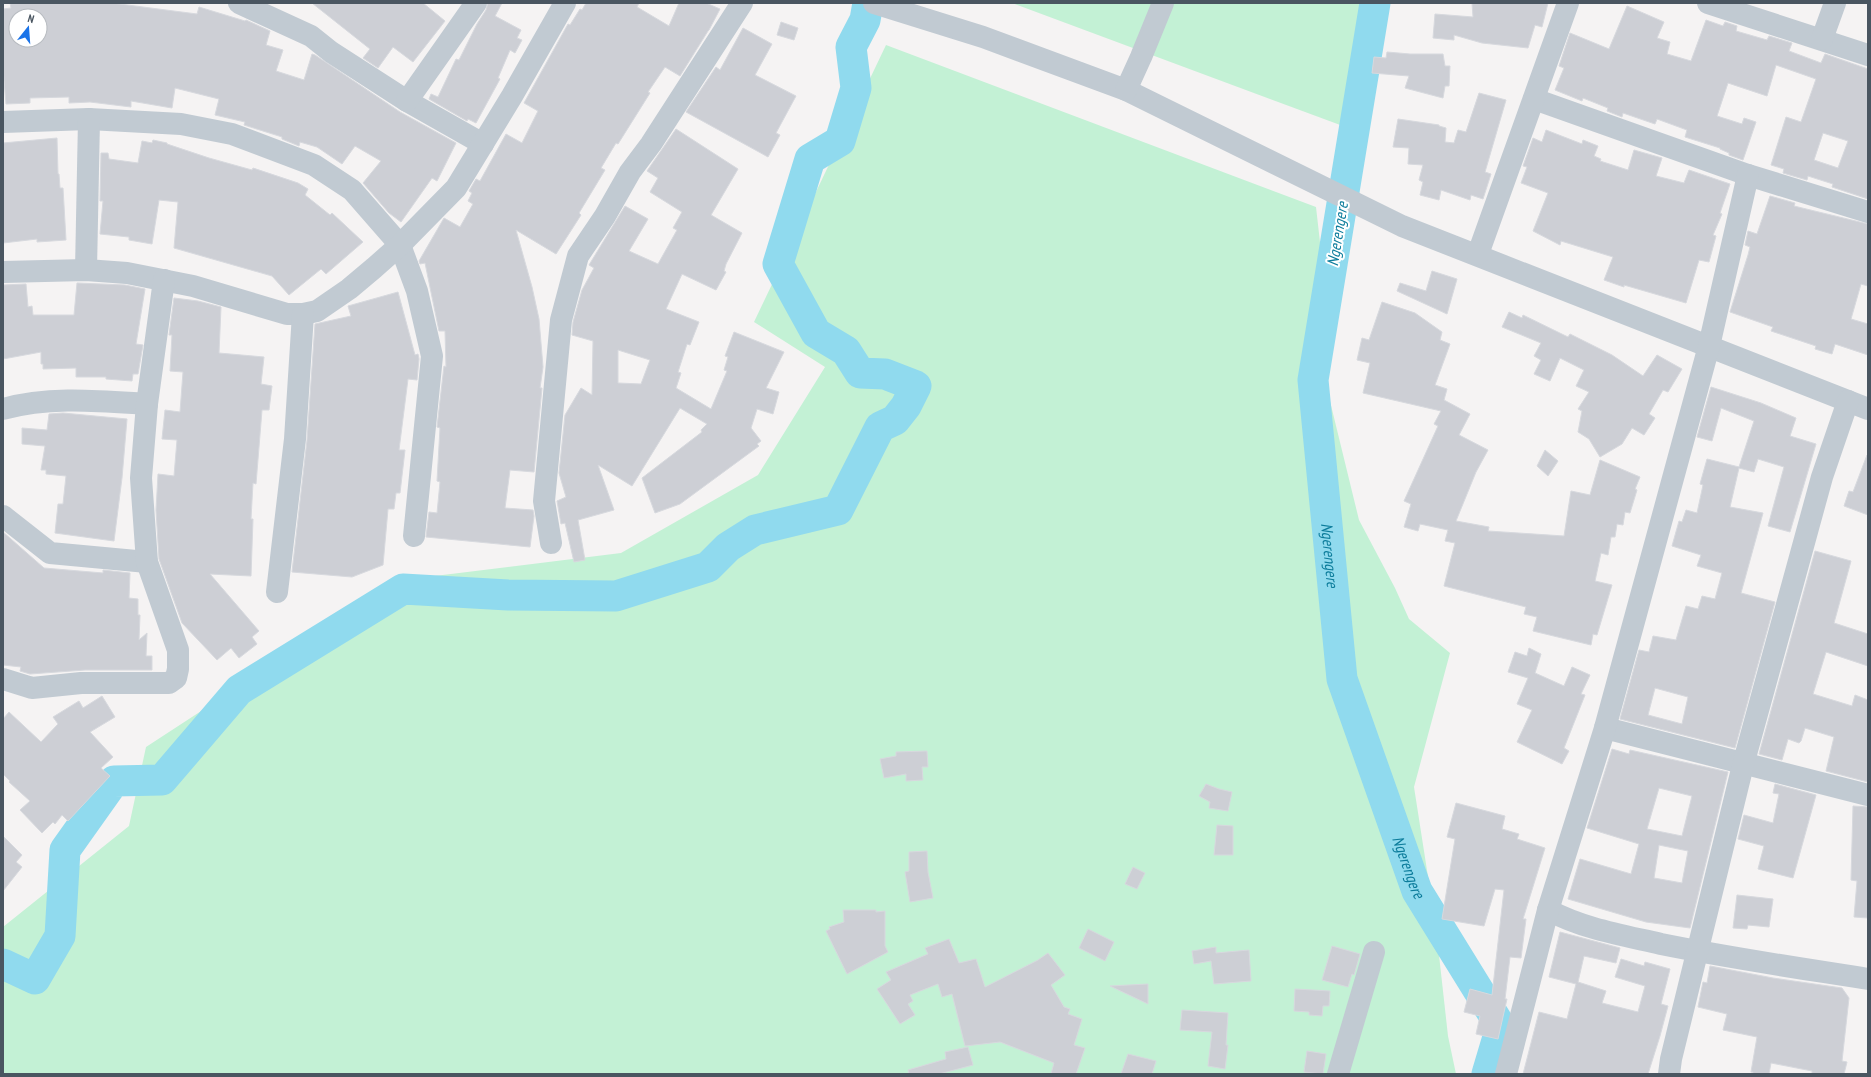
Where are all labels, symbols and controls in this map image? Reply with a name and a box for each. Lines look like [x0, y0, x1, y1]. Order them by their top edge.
north arrow [8, 8, 48, 48]
text: N [26, 11, 36, 26]
water label: Ngerengere [1322, 199, 1352, 267]
water label: Ngerengere [1317, 522, 1343, 590]
water label: Ngerengere [1388, 833, 1430, 903]

